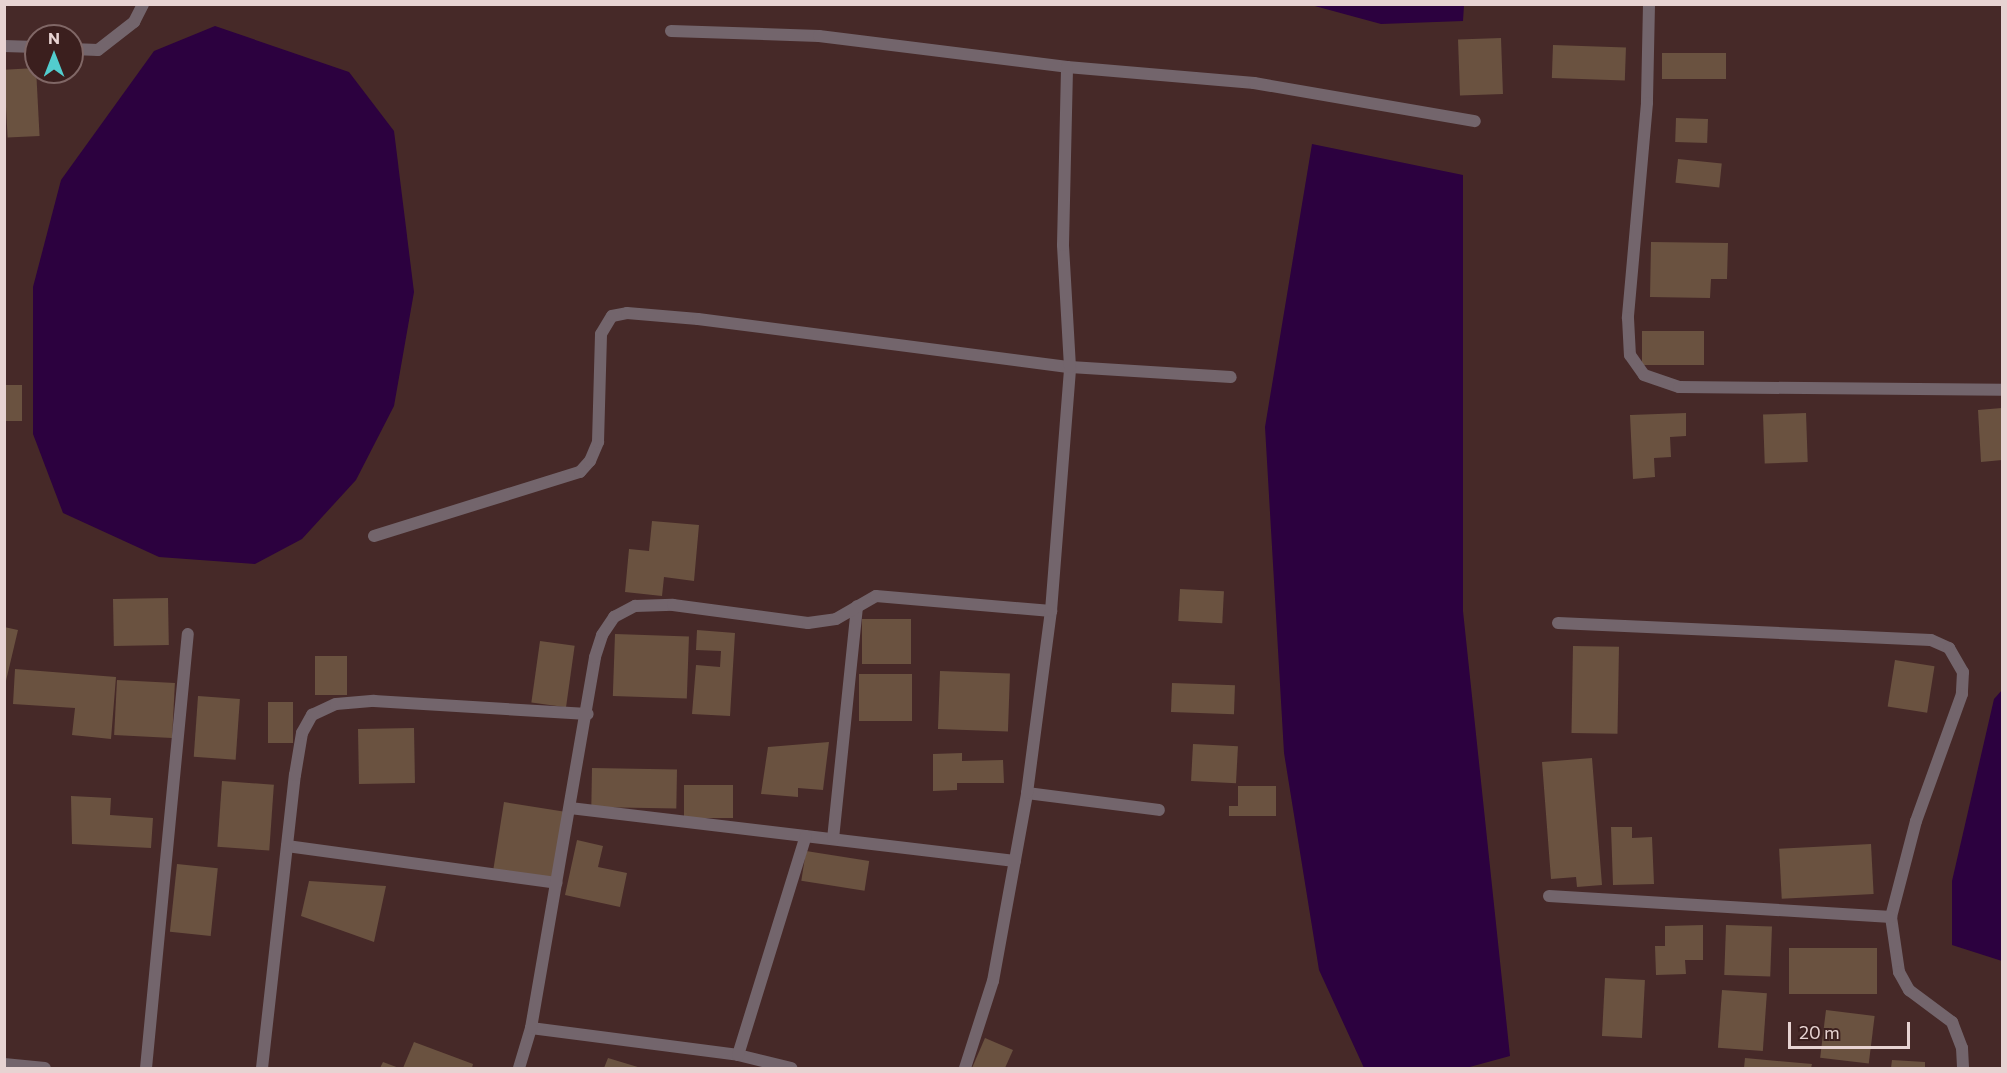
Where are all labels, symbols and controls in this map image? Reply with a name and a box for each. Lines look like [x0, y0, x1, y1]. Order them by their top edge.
north arrow [24, 24, 84, 84]
text: N [48, 28, 60, 47]
scale bar [1791, 1010, 1912, 1048]
text: 20 m [1799, 1021, 1840, 1043]

